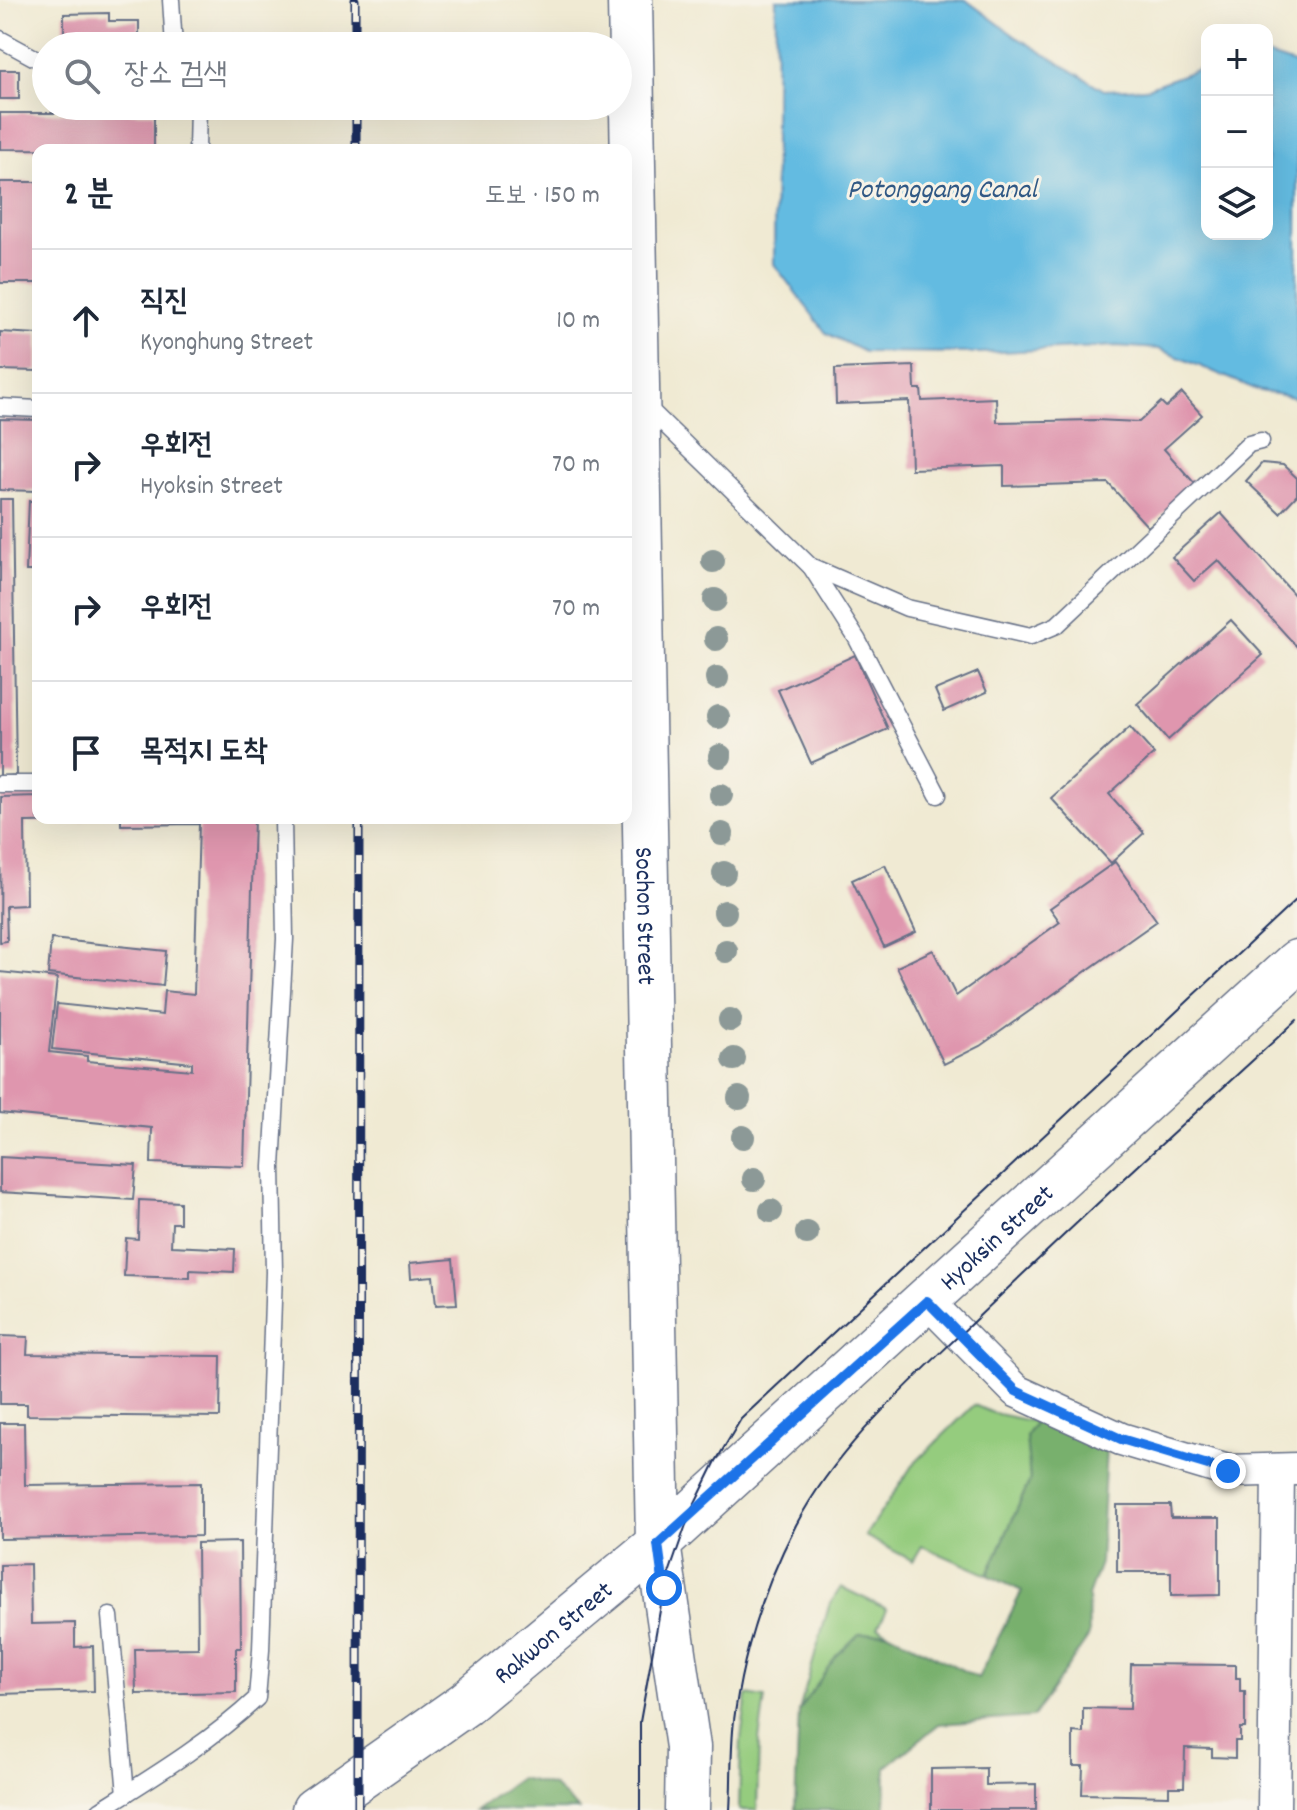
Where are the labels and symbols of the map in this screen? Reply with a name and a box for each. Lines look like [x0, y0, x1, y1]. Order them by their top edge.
water label: Potonggang Canal [847, 172, 1039, 212]
street label: Sochon Street [623, 846, 663, 986]
street label: Hyoksin Street [933, 1177, 1064, 1301]
route end [1210, 1453, 1246, 1489]
route start [646, 1570, 682, 1606]
street label: Rakwon Street [487, 1573, 623, 1695]

